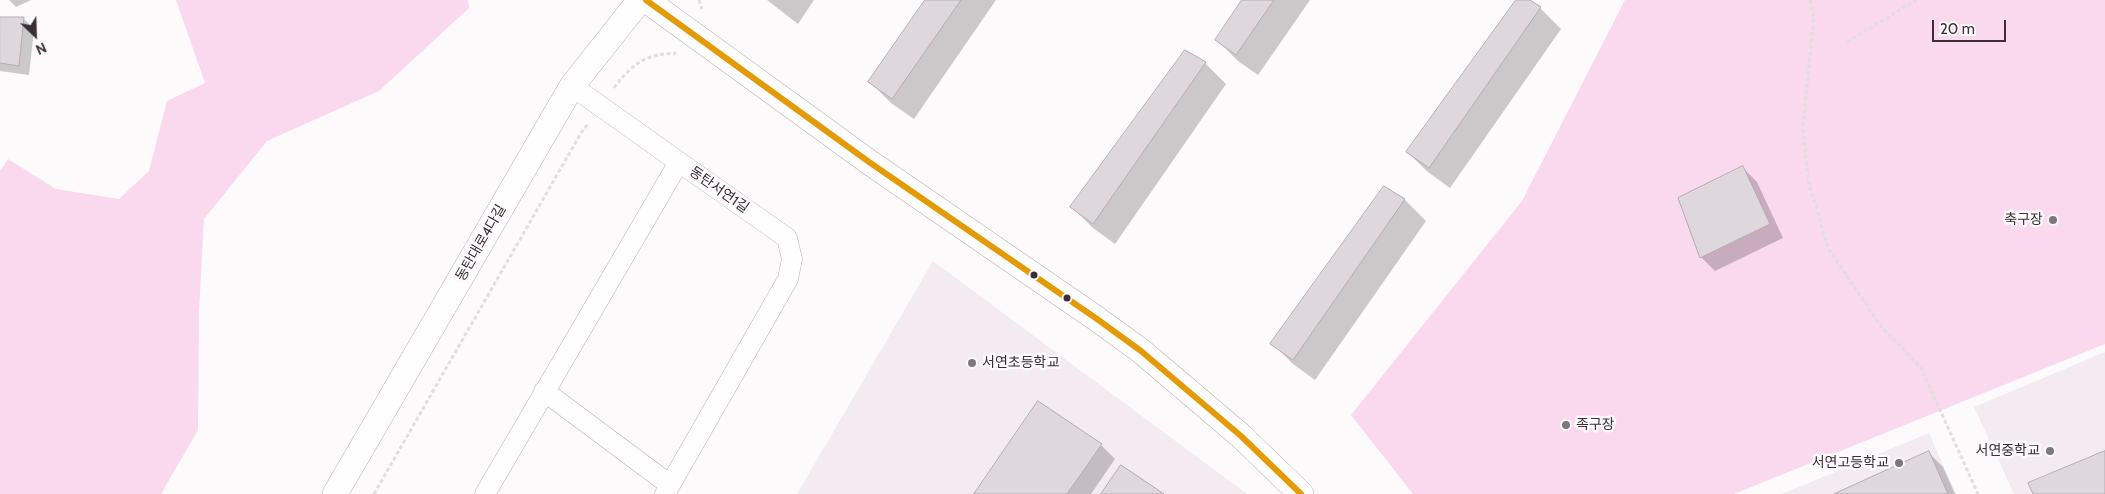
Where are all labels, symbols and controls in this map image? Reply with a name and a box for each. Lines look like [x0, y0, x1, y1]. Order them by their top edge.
north arrow [10, 10, 60, 60]
scale bar [1935, 10, 2009, 42]
text: 20 m [1940, 20, 1975, 38]
text: N [33, 38, 49, 59]
street label: 동탄서연1길 [686, 163, 752, 217]
street label: 동탄대로4다길 [452, 202, 510, 284]
place label: 축구장 [2004, 212, 2043, 228]
marker: 축구장 [2047, 214, 2059, 226]
unlabelled marker [1029, 270, 1039, 280]
unlabelled marker [1062, 293, 1072, 303]
place label: 서연초등학교 [982, 355, 1059, 371]
marker: 서연초등학교 [966, 357, 978, 369]
place label: 족구장 [1576, 417, 1615, 433]
marker: 족구장 [1560, 419, 1572, 431]
place label: 서연중학교 [1976, 443, 2040, 459]
marker: 서연중학교 [2044, 445, 2056, 457]
place label: 서연고등학교 [1812, 455, 1889, 471]
marker: 서연고등학교 [1893, 457, 1905, 469]

